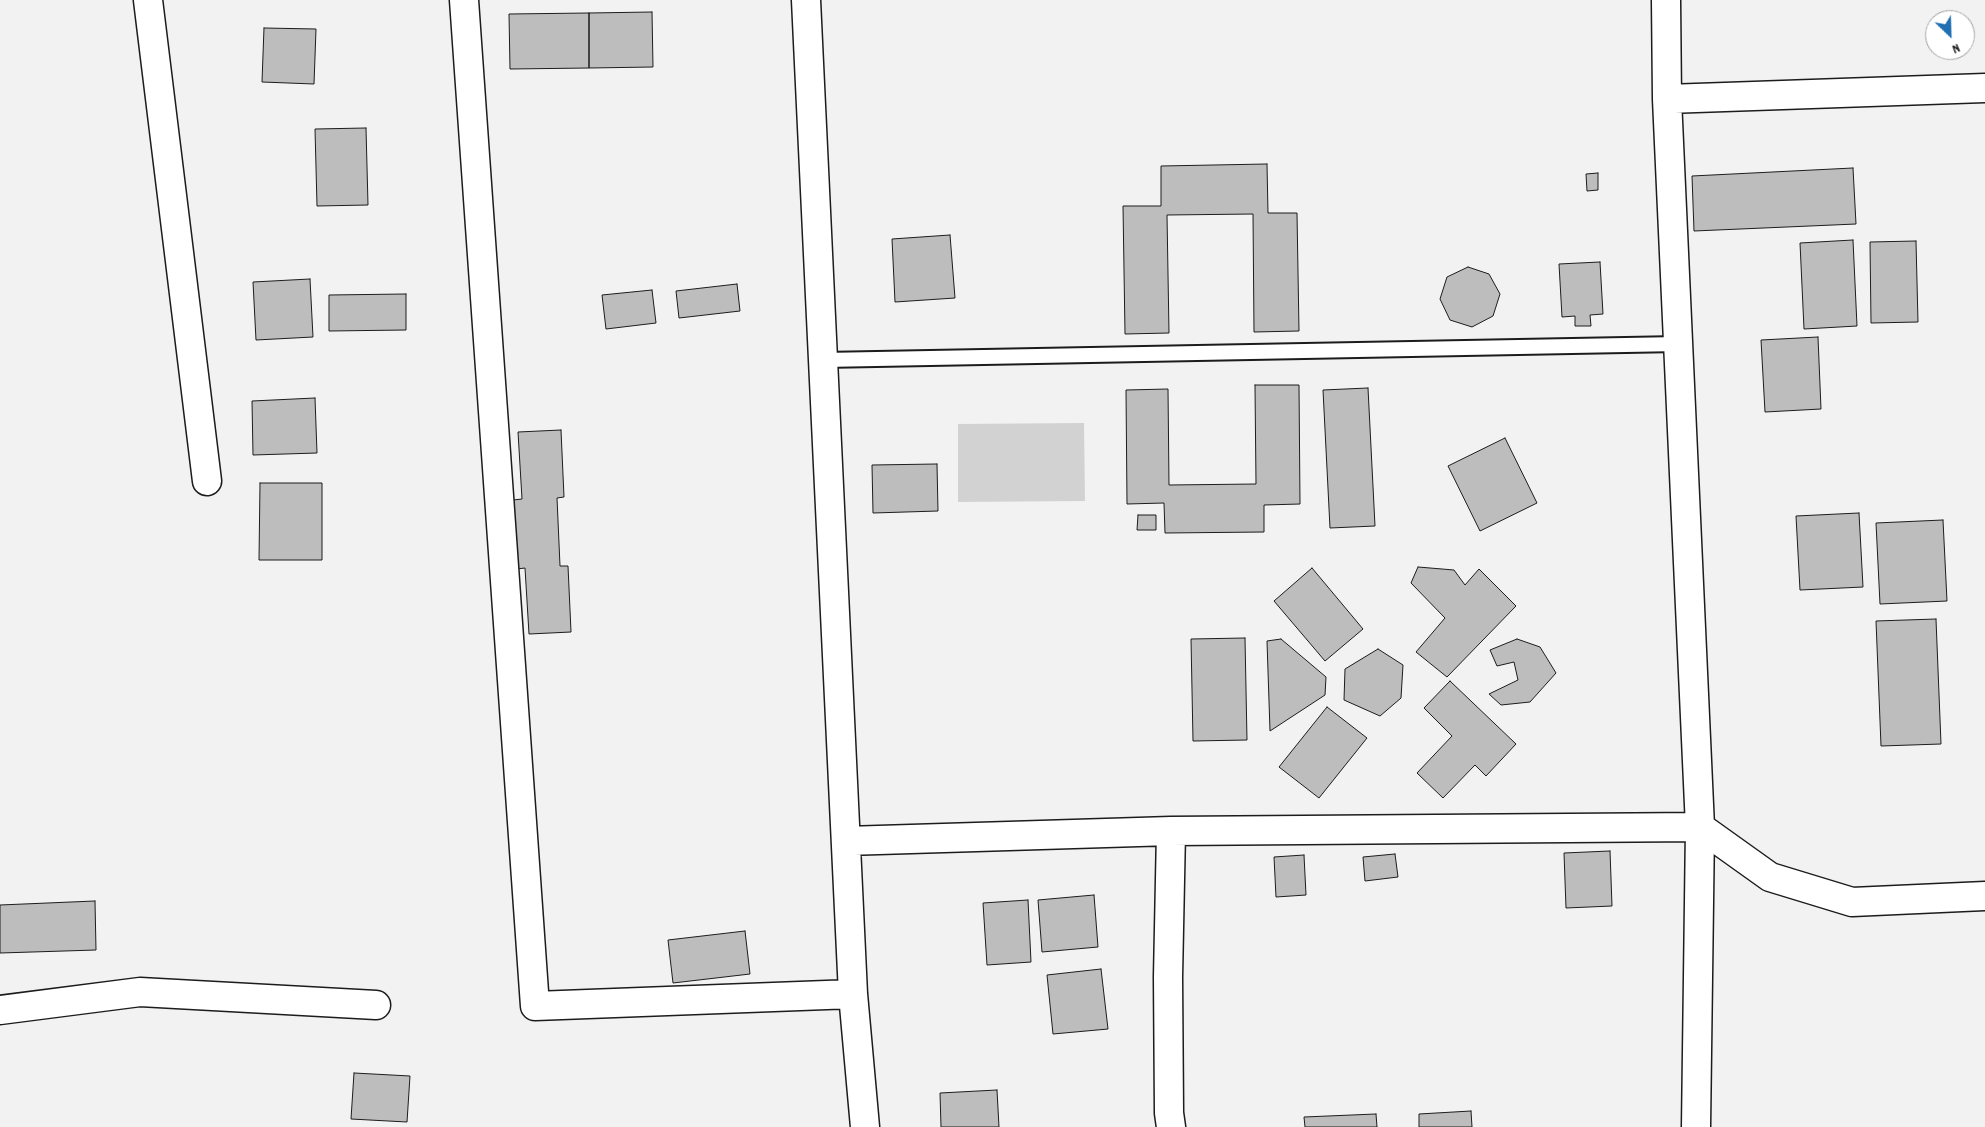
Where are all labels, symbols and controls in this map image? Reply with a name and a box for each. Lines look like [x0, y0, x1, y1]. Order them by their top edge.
north arrow [1925, 10, 1975, 60]
text: N [1948, 37, 1963, 58]

